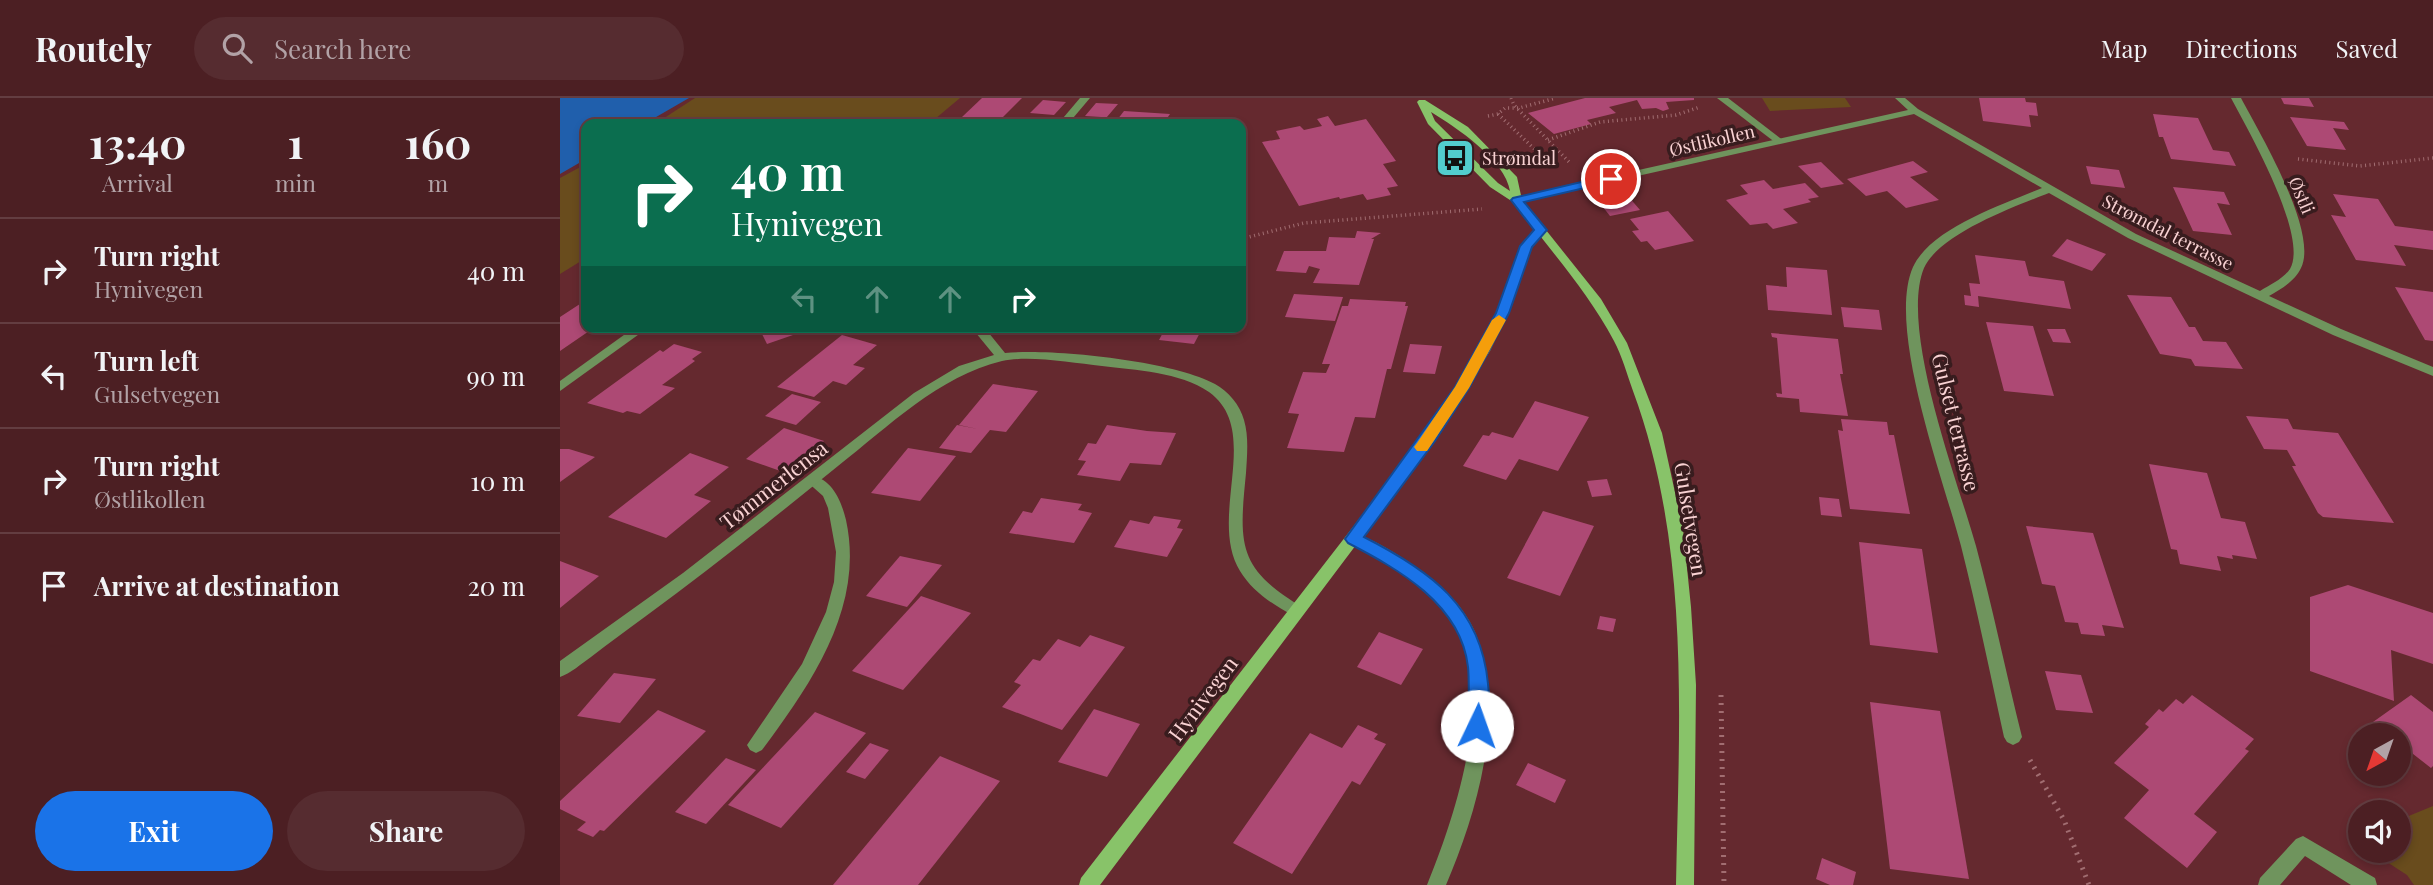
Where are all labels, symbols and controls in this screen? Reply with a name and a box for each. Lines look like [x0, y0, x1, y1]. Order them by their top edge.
search box [194, 17, 684, 80]
text: Routely [35, 26, 152, 70]
icon: search [218, 29, 256, 67]
text: Search here [274, 31, 411, 66]
text: Map [2101, 32, 2147, 64]
text: Directions [2185, 32, 2298, 64]
text: Saved [2336, 32, 2398, 64]
text: 13:40 [89, 114, 186, 170]
text: 1 [287, 114, 304, 170]
text: 160 [405, 114, 471, 170]
street label: Østlikollen [1667, 118, 1757, 162]
bus stop icon: Strømdal [1434, 137, 1476, 179]
text: 40 m [731, 138, 844, 203]
place label: Strømdal [1482, 146, 1556, 170]
icon: right [616, 147, 707, 238]
pin [1581, 149, 1641, 209]
icon: arrive [1592, 160, 1630, 198]
text: Arrival [102, 167, 173, 198]
text: min [275, 167, 316, 198]
text: m [428, 167, 448, 198]
street label: Østli [2283, 173, 2321, 217]
street label: Strømdal terrasse [2098, 189, 2238, 275]
text: Hynivegen [731, 201, 883, 244]
text: Turn right [94, 238, 220, 273]
icon: right [35, 252, 73, 290]
text: 40 m [467, 253, 525, 288]
text: Hynivegen [94, 273, 203, 304]
icon: left [785, 280, 823, 318]
icon: ahead [858, 280, 896, 318]
icon: ahead [931, 280, 969, 318]
icon: right [1004, 280, 1042, 318]
text: Turn left [94, 343, 199, 378]
street label: Gulset terrasse [1926, 350, 1988, 494]
icon: left [35, 357, 73, 395]
text: 90 m [467, 358, 525, 393]
text: Gulsetvegen [94, 378, 220, 409]
street label: Tømmerlensa [713, 433, 833, 535]
text: Turn right [94, 448, 220, 483]
street label: Gulsetvegen [1669, 460, 1715, 579]
icon: right [35, 462, 73, 500]
text: 10 m [470, 463, 525, 498]
text: Østlikollen [94, 483, 205, 514]
icon: arrive [35, 567, 73, 605]
text: Arrive at destination [94, 568, 340, 603]
text: 20 m [467, 568, 525, 603]
street label: Hynivegen [1161, 649, 1243, 746]
position arrow [1440, 689, 1514, 763]
north arrow [2348, 723, 2412, 786]
map controls [2348, 723, 2411, 863]
button: Exit [35, 791, 273, 871]
button: Share [287, 791, 525, 871]
button: sound [2348, 800, 2411, 863]

